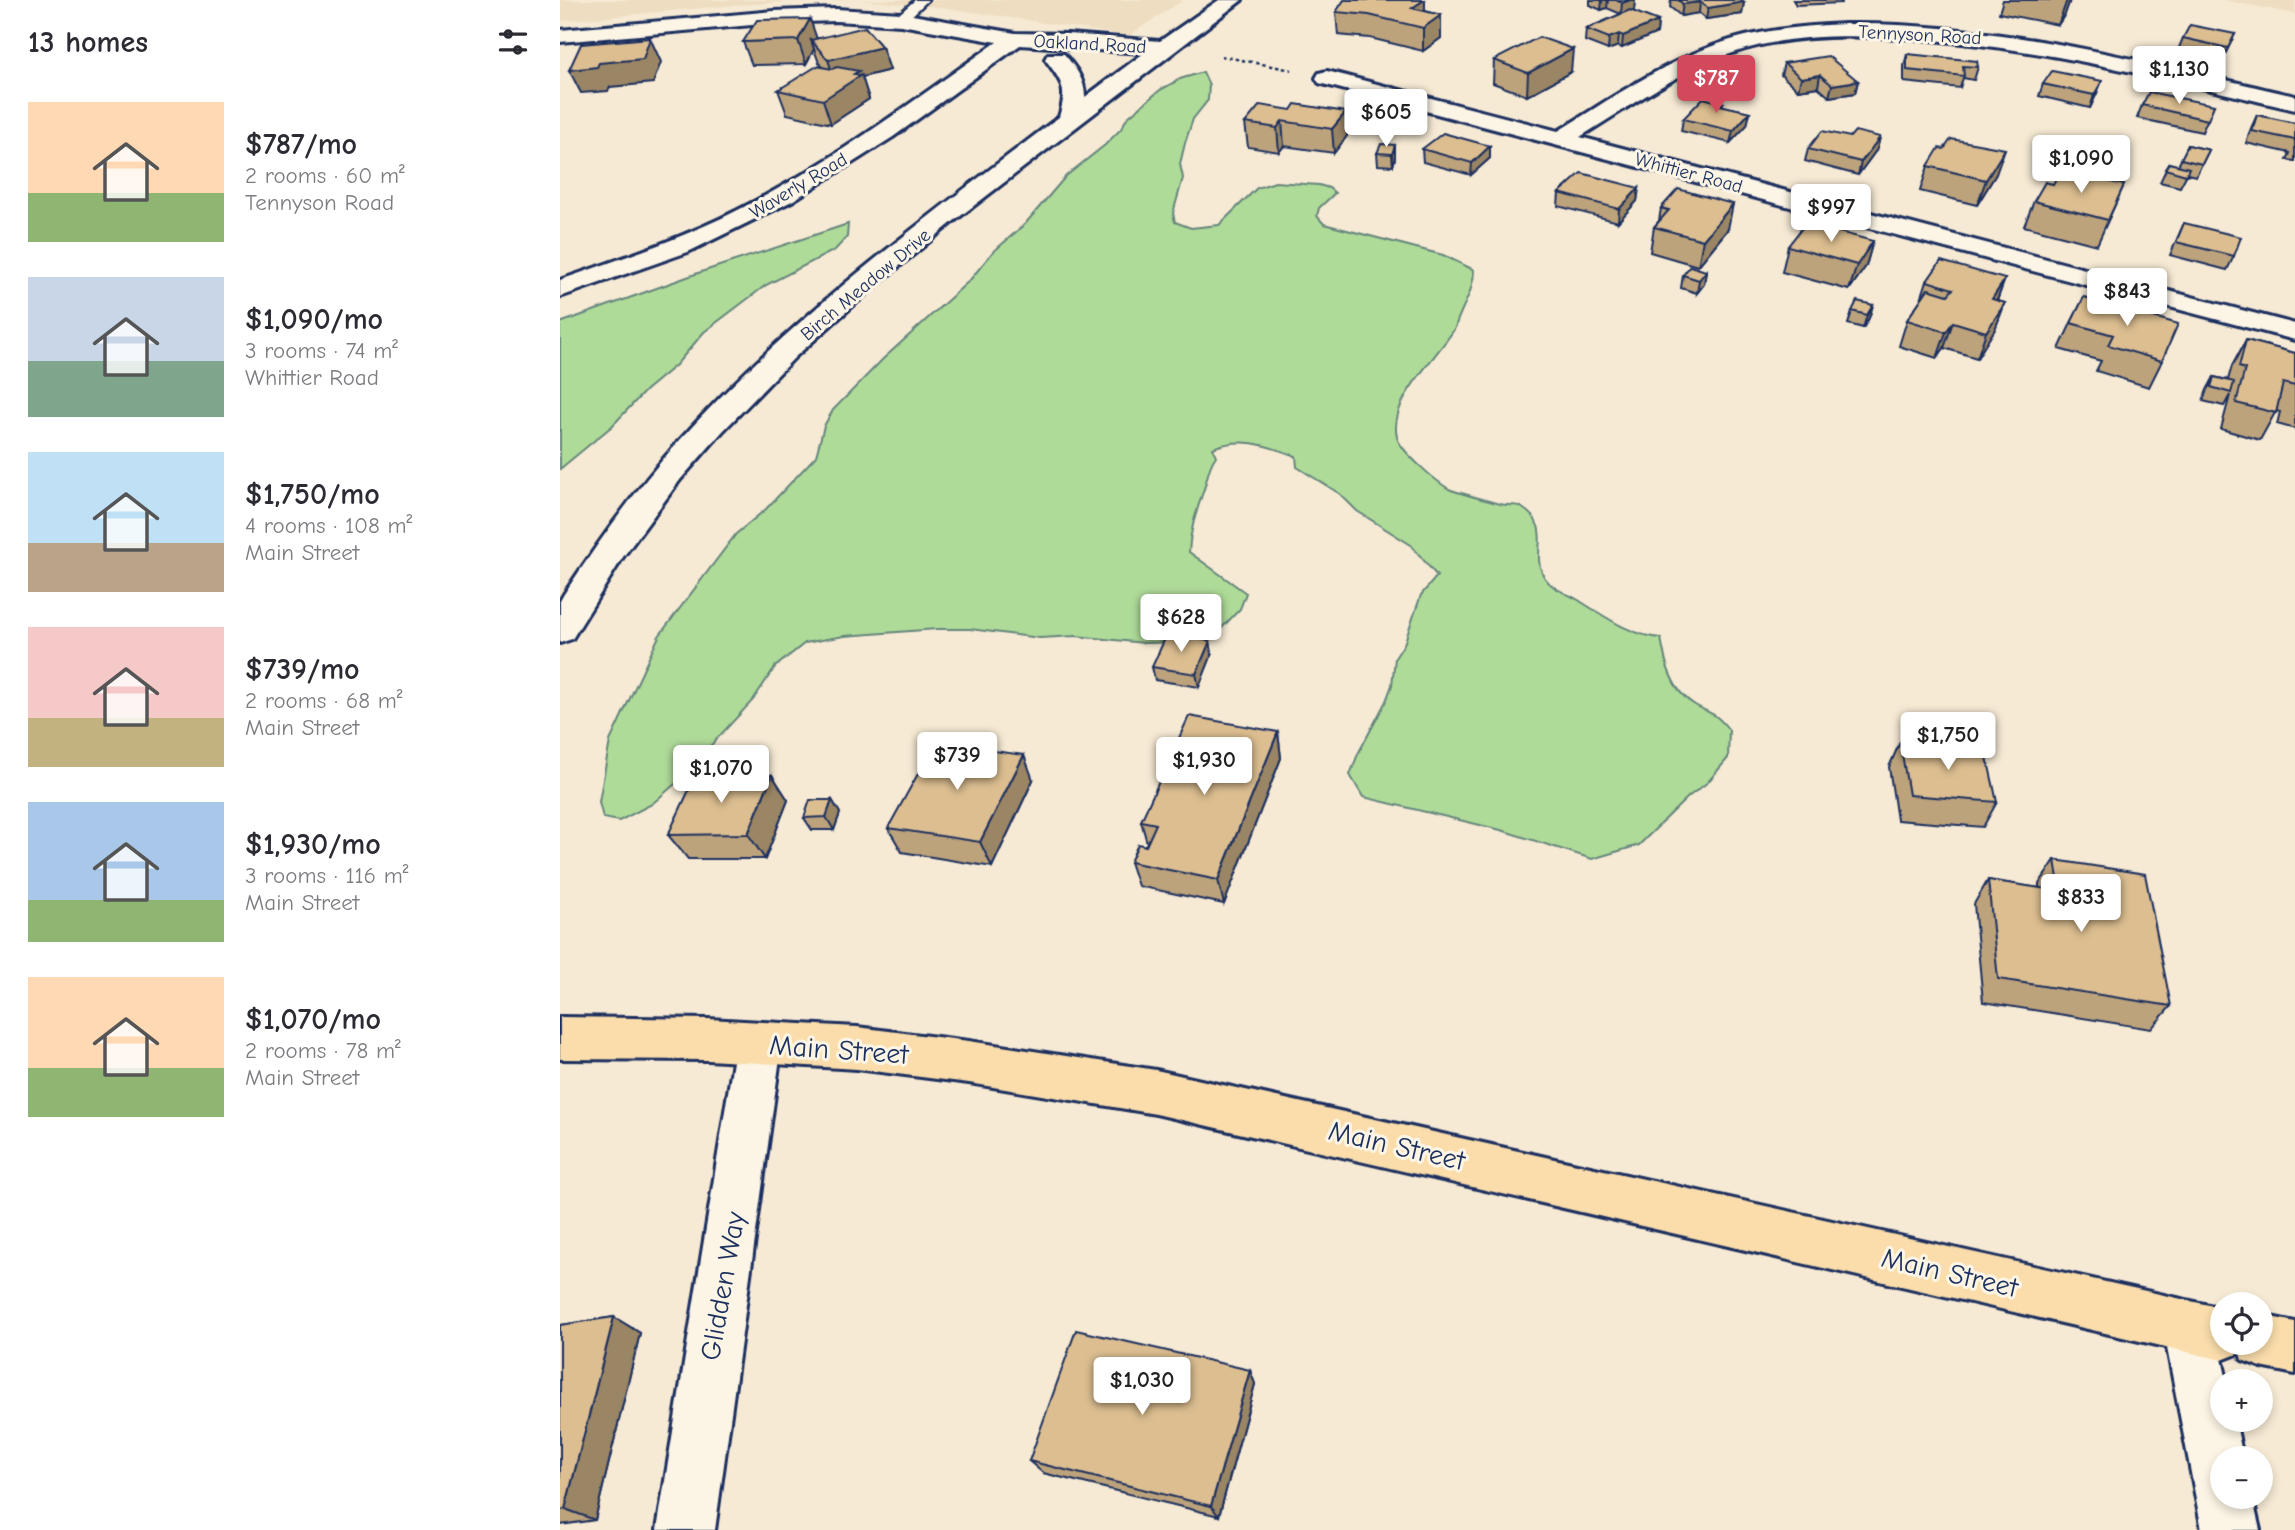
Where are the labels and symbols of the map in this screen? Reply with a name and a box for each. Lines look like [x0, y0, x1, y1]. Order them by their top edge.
street label: Tennyson Road [1858, 21, 1982, 49]
street label: Oakland Road [1033, 30, 1147, 58]
pin: $1,130 [2122, 46, 2236, 106]
pin: $787 [1675, 55, 1757, 115]
pin: $605 [1345, 90, 1427, 149]
pin: $1,090 [2024, 136, 2138, 195]
street label: Waverly Road [746, 148, 851, 224]
street label: Whittier Road [1632, 148, 1745, 198]
pin: $997 [1790, 184, 1872, 244]
street label: Birch Meadow Drive [796, 224, 935, 345]
pin: $843 [2086, 268, 2168, 328]
pin: $628 [1140, 594, 1222, 654]
pin: $1,750 [1891, 712, 2005, 772]
pin: $739 [916, 732, 998, 792]
pin: $1,930 [1147, 738, 1261, 797]
pin: $1,070 [664, 746, 778, 805]
pin: $833 [2040, 874, 2122, 934]
street label: Main Street [768, 1029, 910, 1071]
street label: Main Street [1325, 1115, 1469, 1177]
street label: Glidden Way [694, 1209, 752, 1363]
street label: Main Street [1878, 1242, 2022, 1304]
pin: $1,030 [1085, 1358, 1199, 1417]

